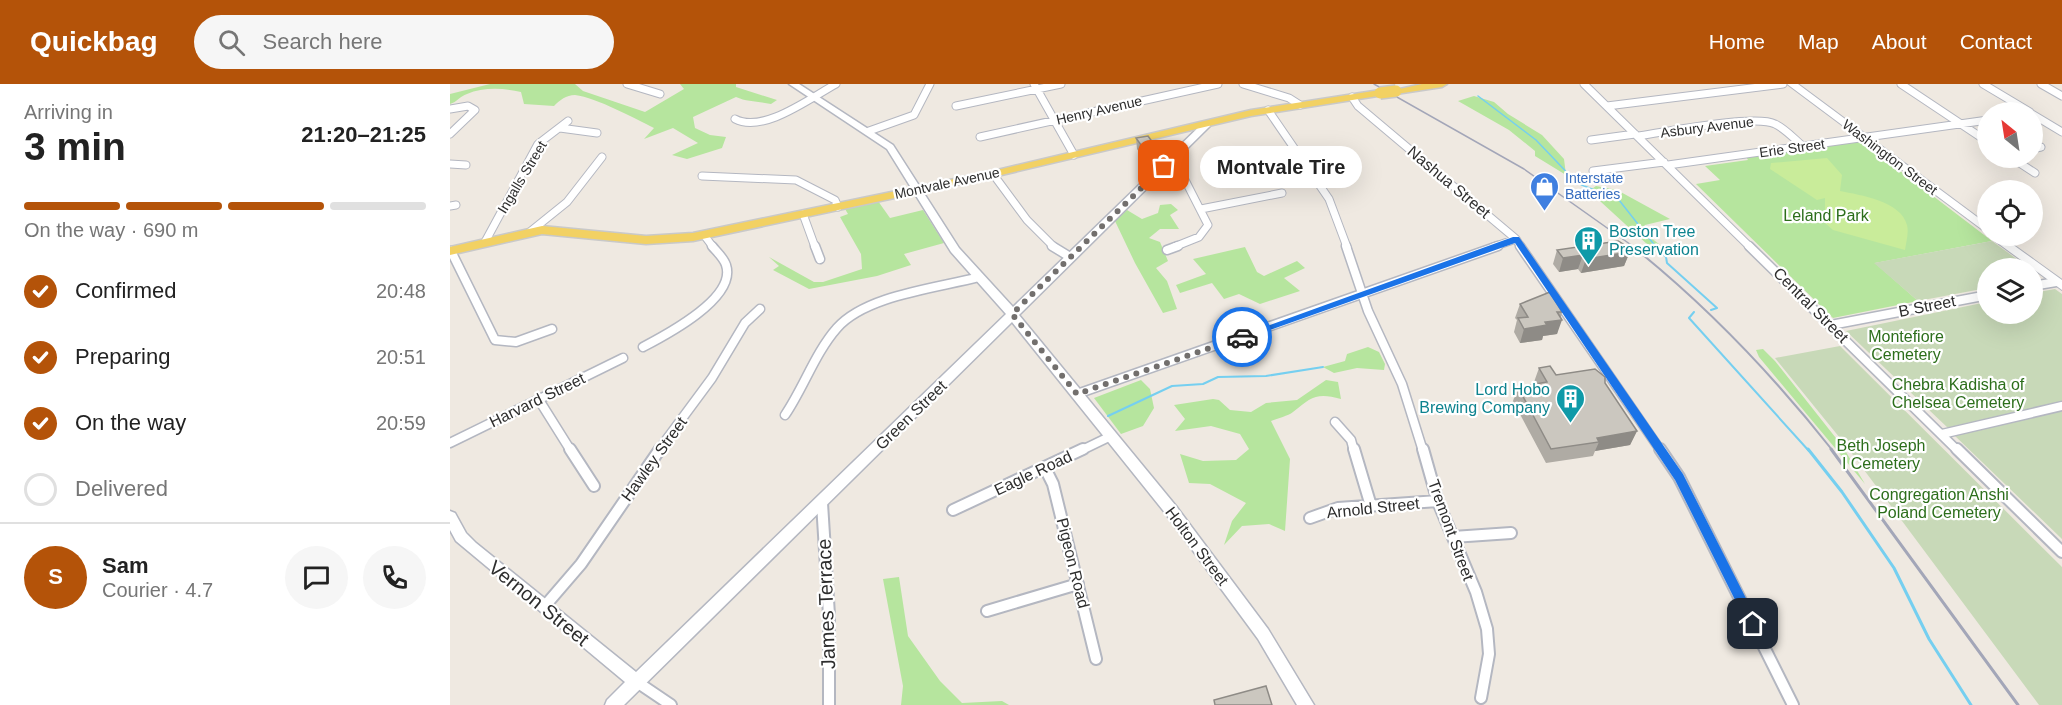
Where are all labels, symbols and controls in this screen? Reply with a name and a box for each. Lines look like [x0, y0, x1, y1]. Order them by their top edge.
search box [194, 15, 614, 69]
text: Quickbag [30, 26, 158, 57]
icon: search [215, 26, 248, 59]
text: Search here [263, 29, 382, 54]
text: Home [1709, 30, 1765, 53]
text: Map [1798, 30, 1839, 53]
text: About [1872, 30, 1927, 53]
text: Contact [1960, 30, 2032, 53]
street label: Henry Avenue [1054, 92, 1144, 128]
text: Arriving in [24, 101, 113, 123]
north arrow [1977, 102, 2043, 168]
map controls [1977, 102, 2043, 324]
street label: Asbury Avenue [1659, 113, 1755, 141]
street label: Washington Street [1839, 116, 1941, 198]
text: 21:20–21:25 [301, 122, 426, 147]
text: 3 min [24, 125, 126, 168]
street label: Erie Street [1758, 135, 1826, 161]
street label: Ingalls Street [494, 138, 550, 216]
pin [1138, 140, 1189, 191]
street label: Nashua Street [1404, 143, 1494, 222]
callout: Montvale Tire [1200, 145, 1362, 187]
icon: bag [1147, 149, 1180, 182]
text: Montvale Tire [1217, 156, 1345, 178]
street label: Montvale Avenue [893, 164, 1001, 202]
shop icon: Interstate Batteries [1528, 170, 1560, 212]
place label: Interstate Batteries [1565, 170, 1624, 202]
button: locate [1977, 180, 2043, 246]
park label: Leland Park [1783, 207, 1870, 224]
text: On the way · 690 m [24, 219, 199, 241]
place label: Boston Tree Preservation [1609, 223, 1699, 258]
building icon: Boston Tree Preservation [1572, 224, 1604, 266]
button: layers [1977, 258, 2043, 324]
street label: Central Street [1770, 264, 1852, 346]
icon: check [24, 275, 57, 308]
text: Confirmed [75, 278, 176, 303]
text: 20:48 [376, 280, 426, 302]
street label: B Street [1897, 292, 1958, 320]
courier [1212, 307, 1272, 367]
icon: car [1226, 321, 1259, 354]
park label: Montefiore Cemetery [1868, 328, 1944, 363]
icon: check [24, 341, 57, 374]
text: Preparing [75, 344, 170, 369]
text: 20:51 [376, 346, 426, 368]
street label: Harvard Street [487, 369, 588, 430]
park label: Chebra Kadisha of Chelsea Cemetery [1892, 376, 2025, 411]
street label: Green Street [872, 377, 950, 453]
place label: Lord Hobo Brewing Company [1419, 381, 1550, 416]
building icon: Lord Hobo Brewing Company [1555, 382, 1587, 424]
icon: check [24, 407, 57, 440]
text: On the way [75, 410, 186, 435]
text: 20:59 [376, 412, 426, 434]
street label: Hawley Street [618, 413, 690, 504]
park label: Beth Joseph I Cemetery [1837, 437, 1925, 472]
street label: Eagle Road [992, 448, 1074, 498]
text: Delivered [75, 476, 168, 501]
street label: Tremont Street [1425, 477, 1477, 583]
park label: Congregation Anshi Poland Cemetery [1869, 486, 2009, 521]
street label: Arnold Street [1326, 495, 1421, 521]
street label: Holton Street [1162, 504, 1232, 589]
street label: Pigeon Road [1054, 516, 1092, 610]
street label: James Terrace [813, 538, 839, 670]
button: chat [285, 546, 348, 609]
button: phone [363, 546, 426, 609]
text: Sam [102, 553, 148, 578]
street label: Vernon Street [485, 556, 594, 650]
text: S [48, 564, 63, 589]
text: Courier · 4.7 [102, 579, 213, 601]
pin [1727, 598, 1778, 649]
icon: home [1736, 607, 1769, 640]

